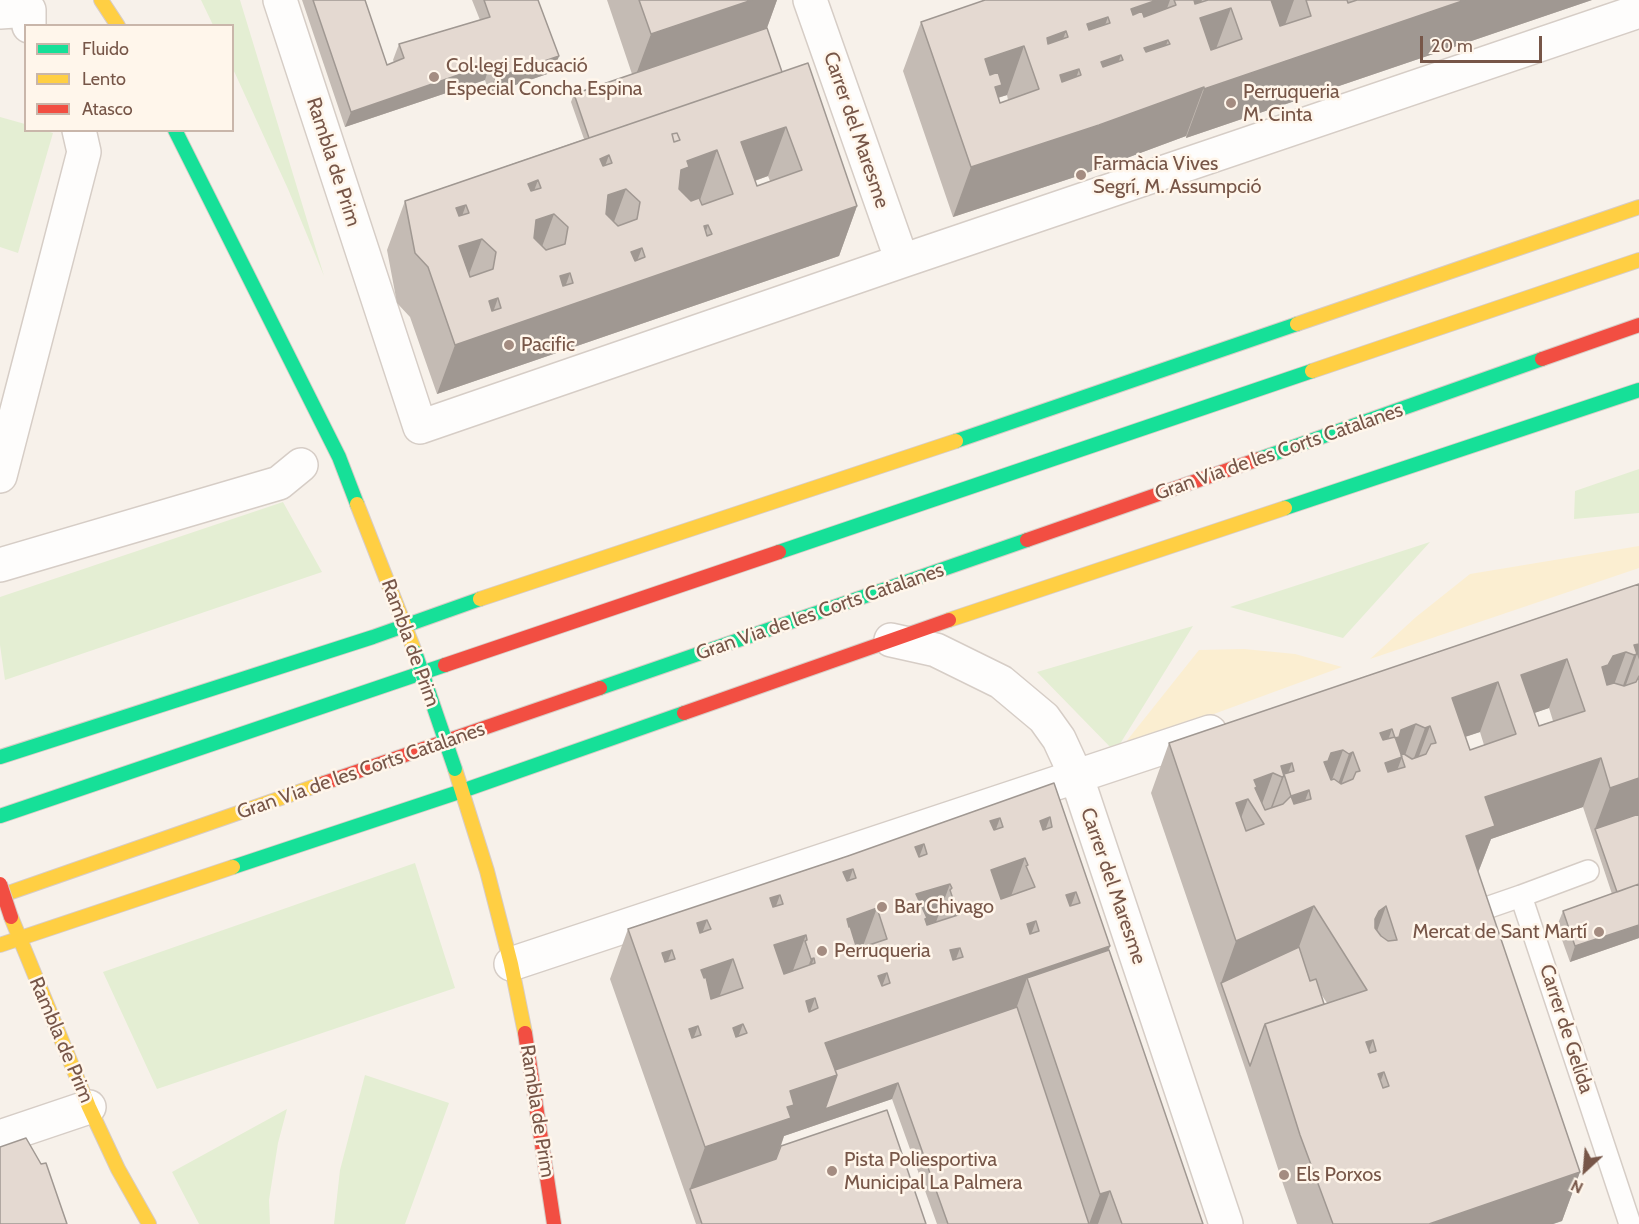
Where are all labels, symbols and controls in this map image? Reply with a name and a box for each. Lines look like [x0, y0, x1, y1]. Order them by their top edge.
legend [24, 24, 234, 132]
scale bar [1423, 24, 1544, 62]
text: 20 m [1431, 35, 1473, 57]
text: Fluido [82, 38, 129, 60]
street label: Carrer del Maresme [818, 49, 894, 211]
place label: Col·legi Educació Especial Concha Espina [446, 54, 642, 101]
text: Lento [82, 68, 126, 90]
marker: Col·legi Educació Especial Concha Espina [427, 70, 441, 84]
place label: Perruqueria M. Cinta [1243, 80, 1340, 127]
street label: Rambla de Prim [301, 94, 365, 230]
marker: Perruqueria M. Cinta [1224, 96, 1238, 110]
text: Atasco [82, 98, 133, 120]
place label: Farmàcia Vives Segrí, M. Assumpció [1093, 152, 1262, 199]
marker: Farmàcia Vives Segrí, M. Assumpció [1074, 168, 1088, 182]
place label: Pacific [521, 333, 575, 357]
marker: Pacific [502, 338, 516, 352]
street label: Gran Via de les Corts Catalanes [1152, 398, 1406, 506]
street label: Gran Via de les Corts Catalanes [693, 558, 947, 666]
street label: Rambla de Prim [376, 576, 444, 710]
street label: Gran Via de les Corts Catalanes [234, 717, 488, 825]
street label: Carrer del Maresme [1075, 805, 1151, 967]
place label: Bar Chivago [894, 895, 994, 919]
marker: Bar Chivago [875, 900, 889, 914]
place label: Mercat de Sant Martí [1413, 920, 1587, 944]
marker: Mercat de Sant Martí [1592, 925, 1606, 939]
place label: Perruqueria [834, 939, 931, 963]
marker: Perruqueria [815, 944, 829, 958]
street label: Carrer de Gelida [1534, 961, 1598, 1097]
street label: Rambla de Prim [24, 974, 98, 1106]
street label: Rambla de Prim [515, 1043, 559, 1179]
north arrow [1555, 1140, 1615, 1200]
place label: Pista Poliesportiva Municipal La Palmera [844, 1148, 1022, 1195]
place label: Els Porxos [1296, 1163, 1381, 1187]
marker: Pista Poliesportiva Municipal La Palmera [825, 1164, 839, 1178]
marker: Els Porxos [1277, 1168, 1291, 1182]
text: N [1568, 1176, 1586, 1198]

